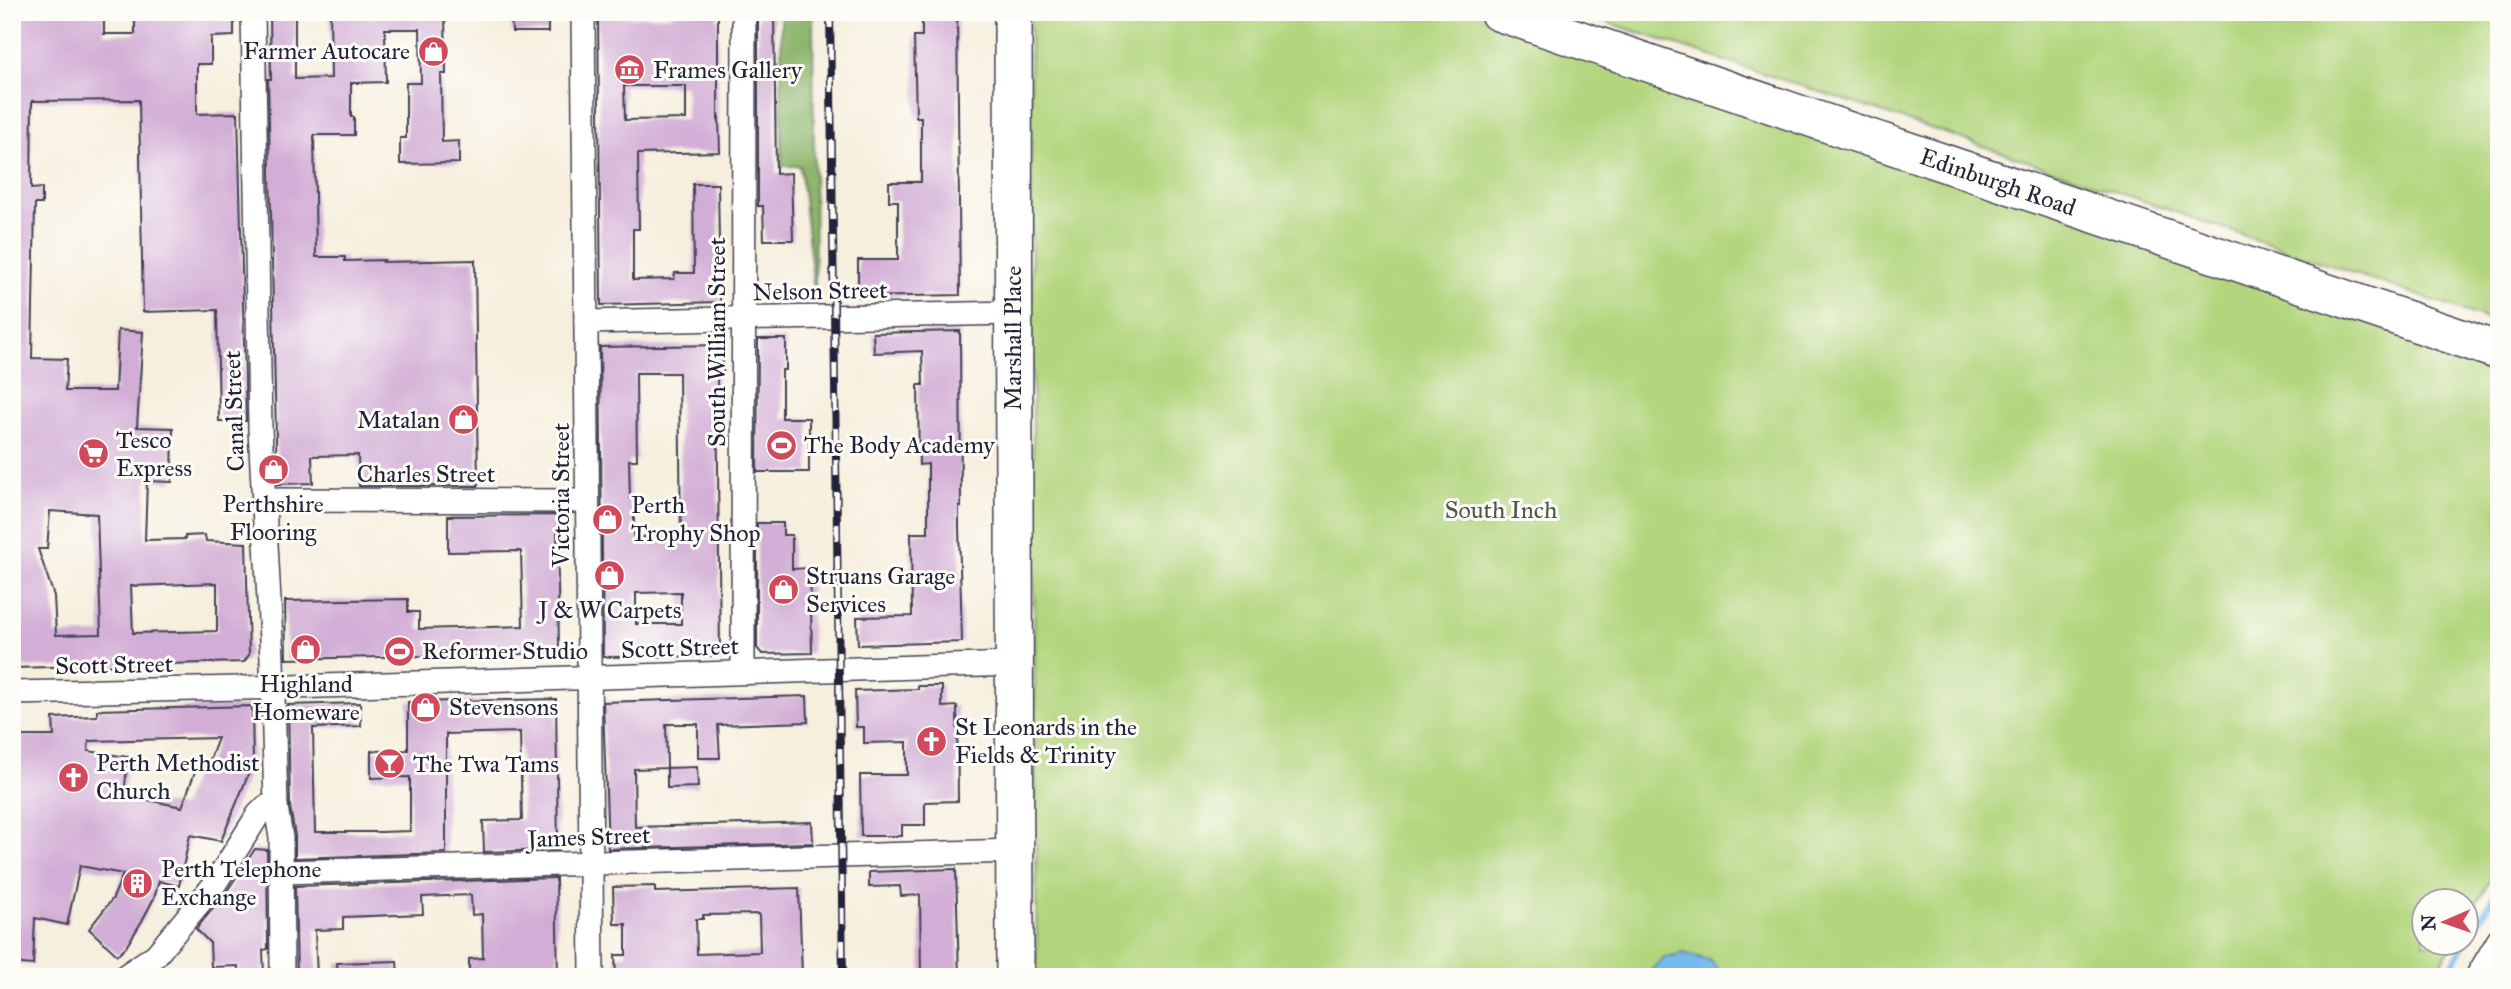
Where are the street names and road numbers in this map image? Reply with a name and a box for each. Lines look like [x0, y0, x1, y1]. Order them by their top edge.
street label: Edinburgh Road [1916, 141, 2080, 223]
street label: South William Street [702, 237, 732, 447]
street label: Marshall Place [998, 266, 1028, 410]
street label: Nelson Street [752, 275, 888, 307]
street label: Canal Street [217, 350, 251, 472]
street label: Victoria Street [546, 422, 576, 568]
street label: Charles Street [357, 459, 496, 489]
street label: Scott Street [621, 631, 740, 665]
street label: Scott Street [55, 649, 174, 681]
street label: James Street [524, 820, 651, 854]

